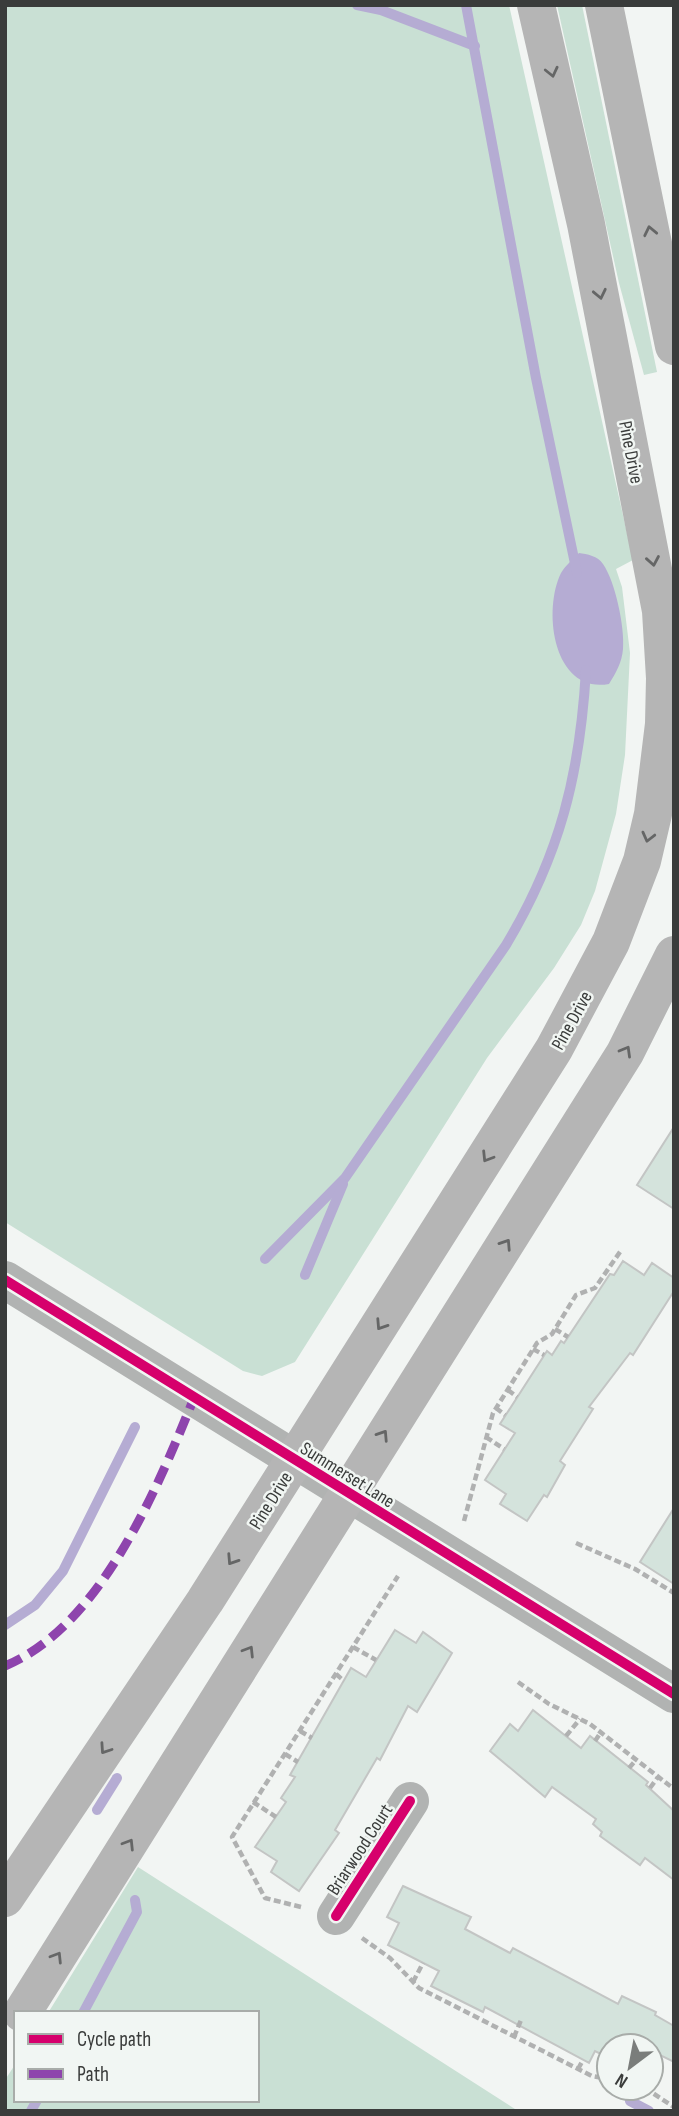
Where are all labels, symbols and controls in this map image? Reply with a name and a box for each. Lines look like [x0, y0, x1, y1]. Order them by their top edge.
one-way arrow [544, 66, 558, 78]
one-way arrow [644, 225, 659, 237]
one-way arrow [591, 288, 606, 300]
street label: Pine Drive [613, 419, 648, 486]
one-way arrow [645, 555, 660, 567]
one-way arrow [642, 831, 656, 843]
street label: Pine Drive [547, 987, 598, 1054]
one-way arrow [618, 1045, 631, 1058]
one-way arrow [483, 1149, 496, 1162]
one-way arrow [497, 1238, 510, 1251]
one-way arrow [376, 1318, 389, 1331]
one-way arrow [375, 1430, 388, 1443]
street label: Summerset Lane [296, 1437, 399, 1513]
street label: Pine Drive [245, 1468, 298, 1534]
one-way arrow [227, 1552, 240, 1565]
one-way arrow [241, 1646, 254, 1659]
one-way arrow [101, 1741, 114, 1754]
street label: Briarwood Court [322, 1800, 398, 1900]
one-way arrow [120, 1839, 133, 1852]
one-way arrow [49, 1952, 62, 1965]
legend [14, 2011, 259, 2102]
text: Cycle path [77, 2027, 151, 2052]
north arrow [595, 2032, 665, 2102]
text: Path [77, 2062, 109, 2087]
text: N [611, 2068, 632, 2093]

